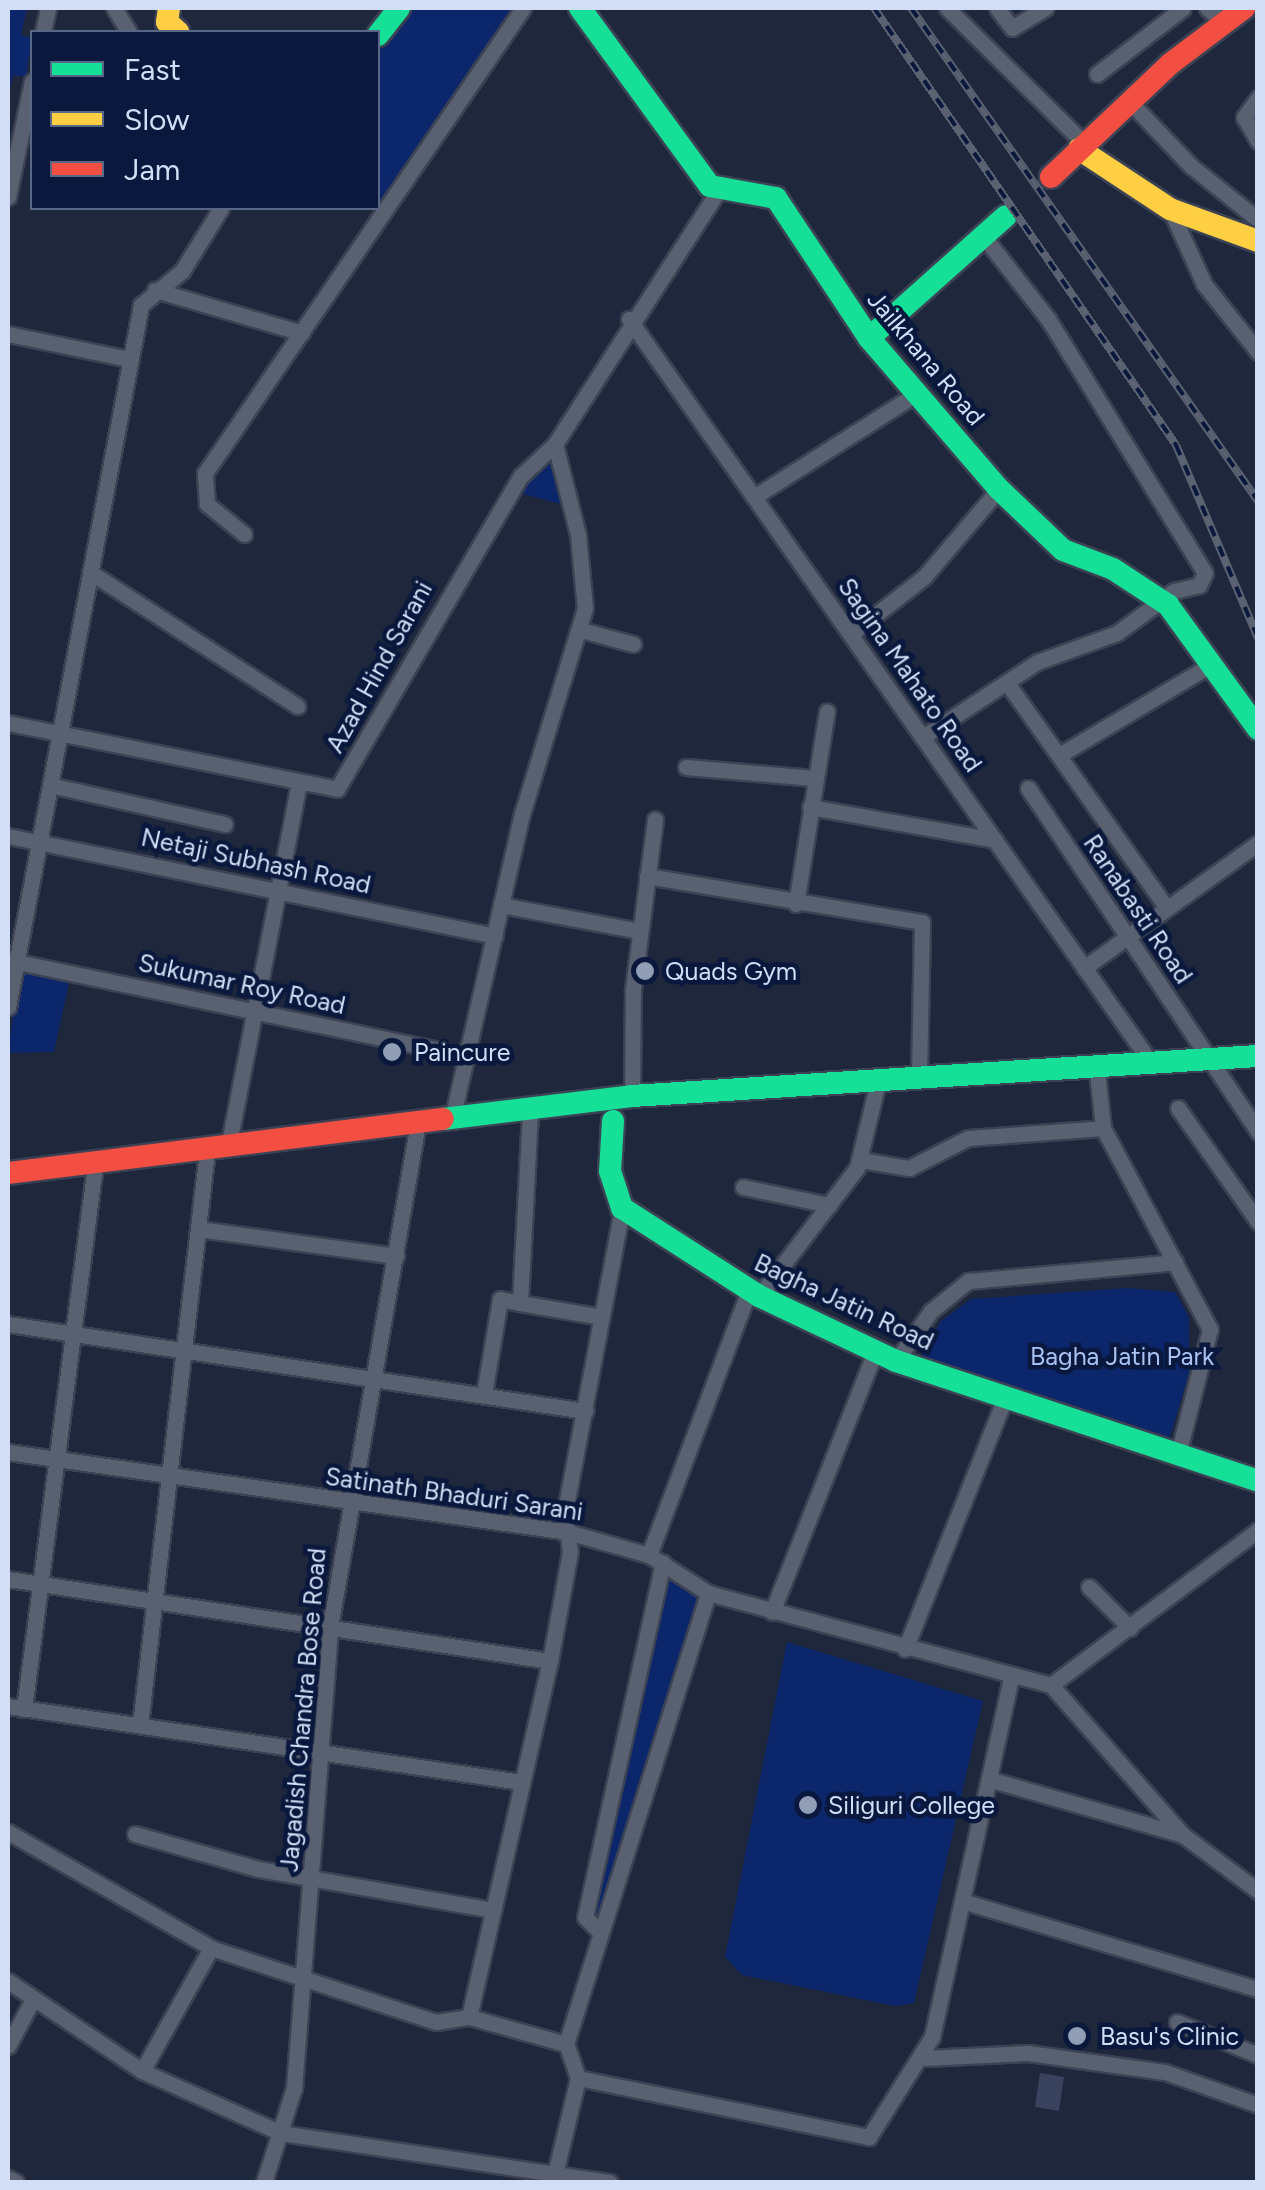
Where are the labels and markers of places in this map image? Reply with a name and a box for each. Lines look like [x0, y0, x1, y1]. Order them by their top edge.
place label: Quads Gym [665, 956, 797, 986]
marker: Quads Gym [634, 960, 656, 982]
place label: Paincure [414, 1037, 510, 1067]
marker: Paincure [379, 1039, 405, 1065]
place label: Siliguri College [828, 1790, 995, 1820]
marker: Siliguri College [797, 1794, 819, 1816]
place label: Basu's Clinic [1100, 2021, 1239, 2051]
marker: Basu's Clinic [1064, 2023, 1090, 2049]

